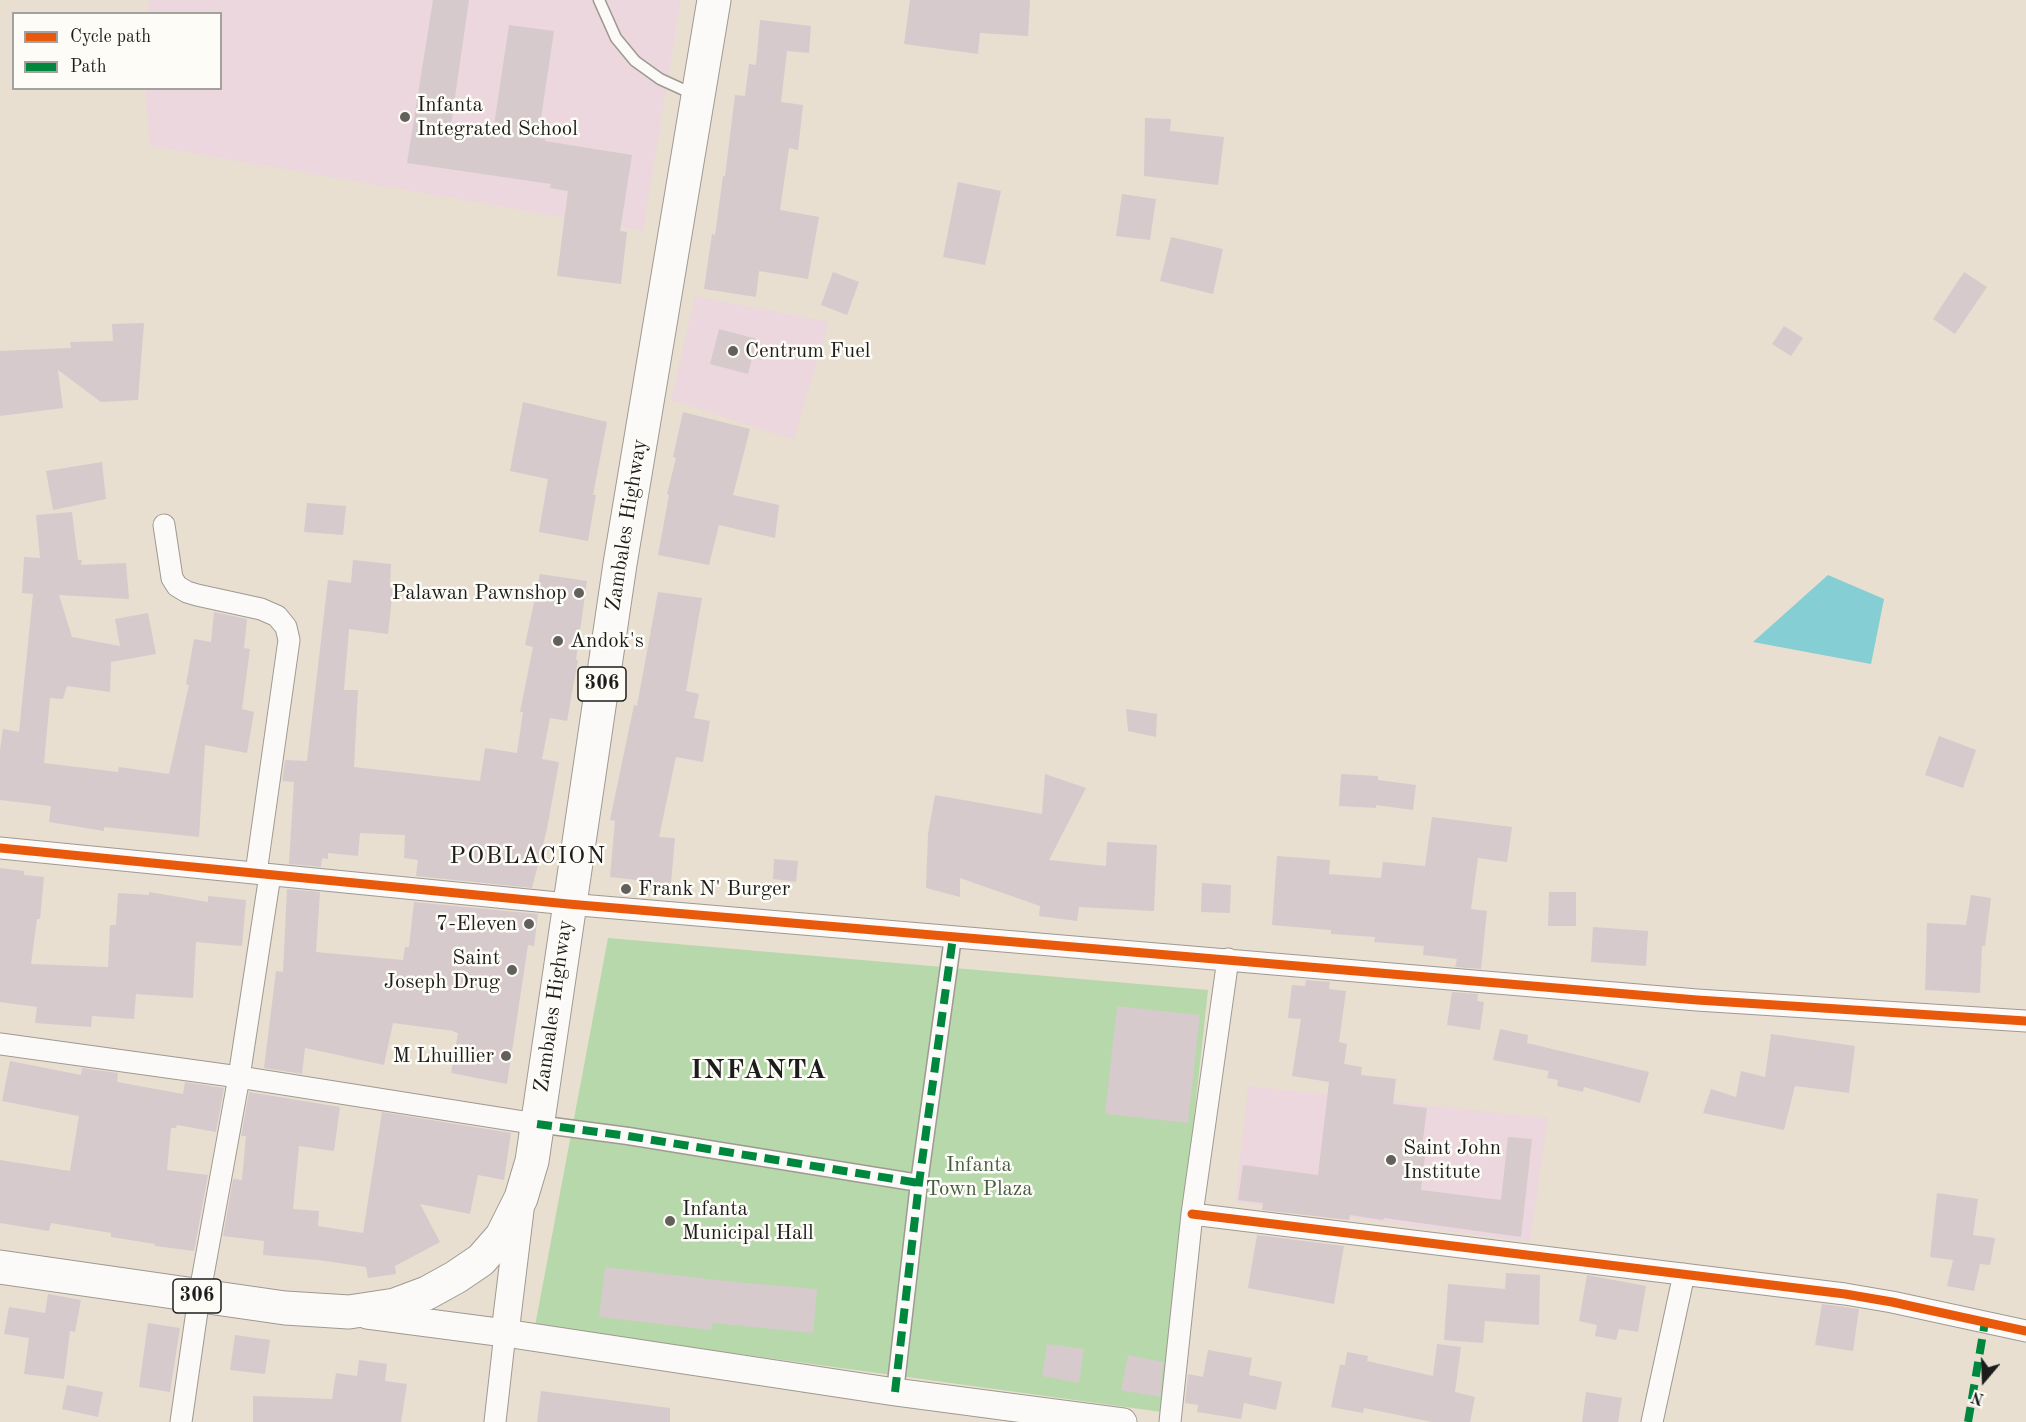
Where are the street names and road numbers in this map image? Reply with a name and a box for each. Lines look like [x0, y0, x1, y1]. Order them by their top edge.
street label: Zambales Highway [601, 437, 653, 613]
road number: 306 [578, 667, 626, 701]
street label: Zambales Highway [529, 918, 579, 1094]
road number: 306 [173, 1279, 221, 1313]

